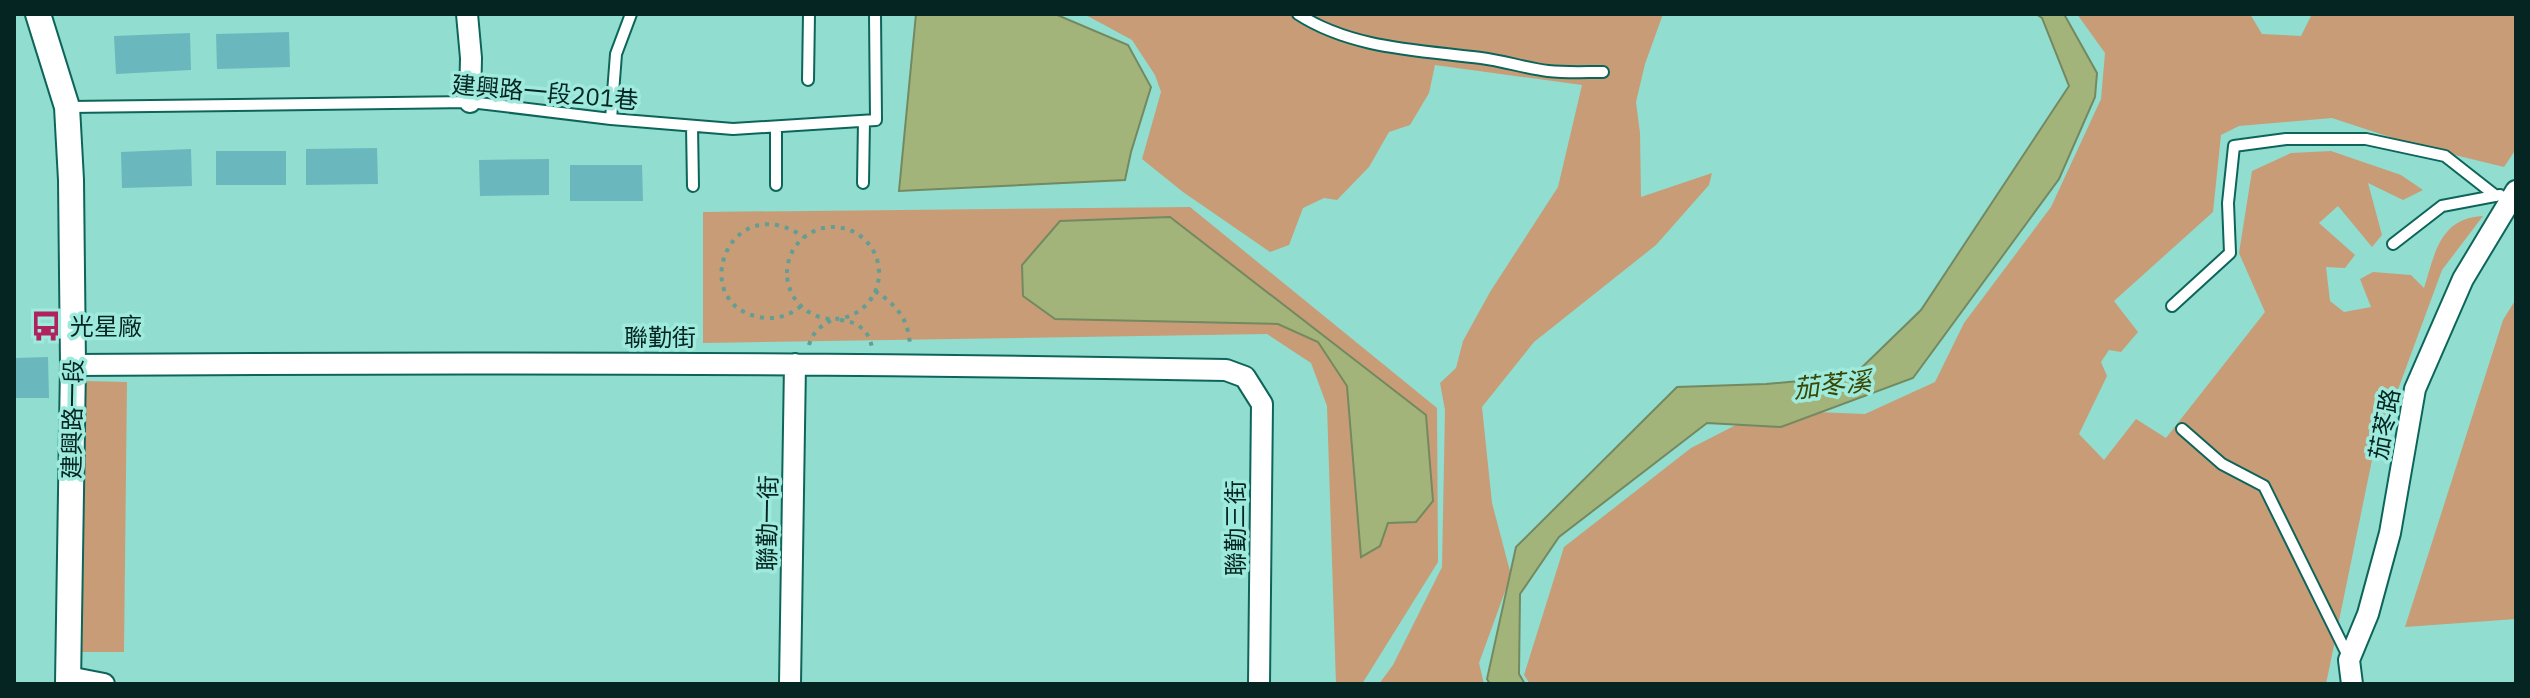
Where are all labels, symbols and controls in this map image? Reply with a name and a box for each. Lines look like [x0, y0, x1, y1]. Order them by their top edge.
street label: 建興路一段201巷 [450, 68, 640, 116]
bus stop icon: 光星廠 [29, 309, 63, 343]
place label: 光星廠 [70, 310, 142, 342]
street label: 聯勤街 [624, 321, 696, 353]
street label: 建興路一段 [55, 359, 89, 479]
water label: 茄苳溪 [1791, 363, 1877, 405]
street label: 茄苳路 [2361, 386, 2407, 462]
street label: 聯勤一街 [750, 475, 784, 571]
street label: 聯勤三街 [1219, 480, 1251, 576]

